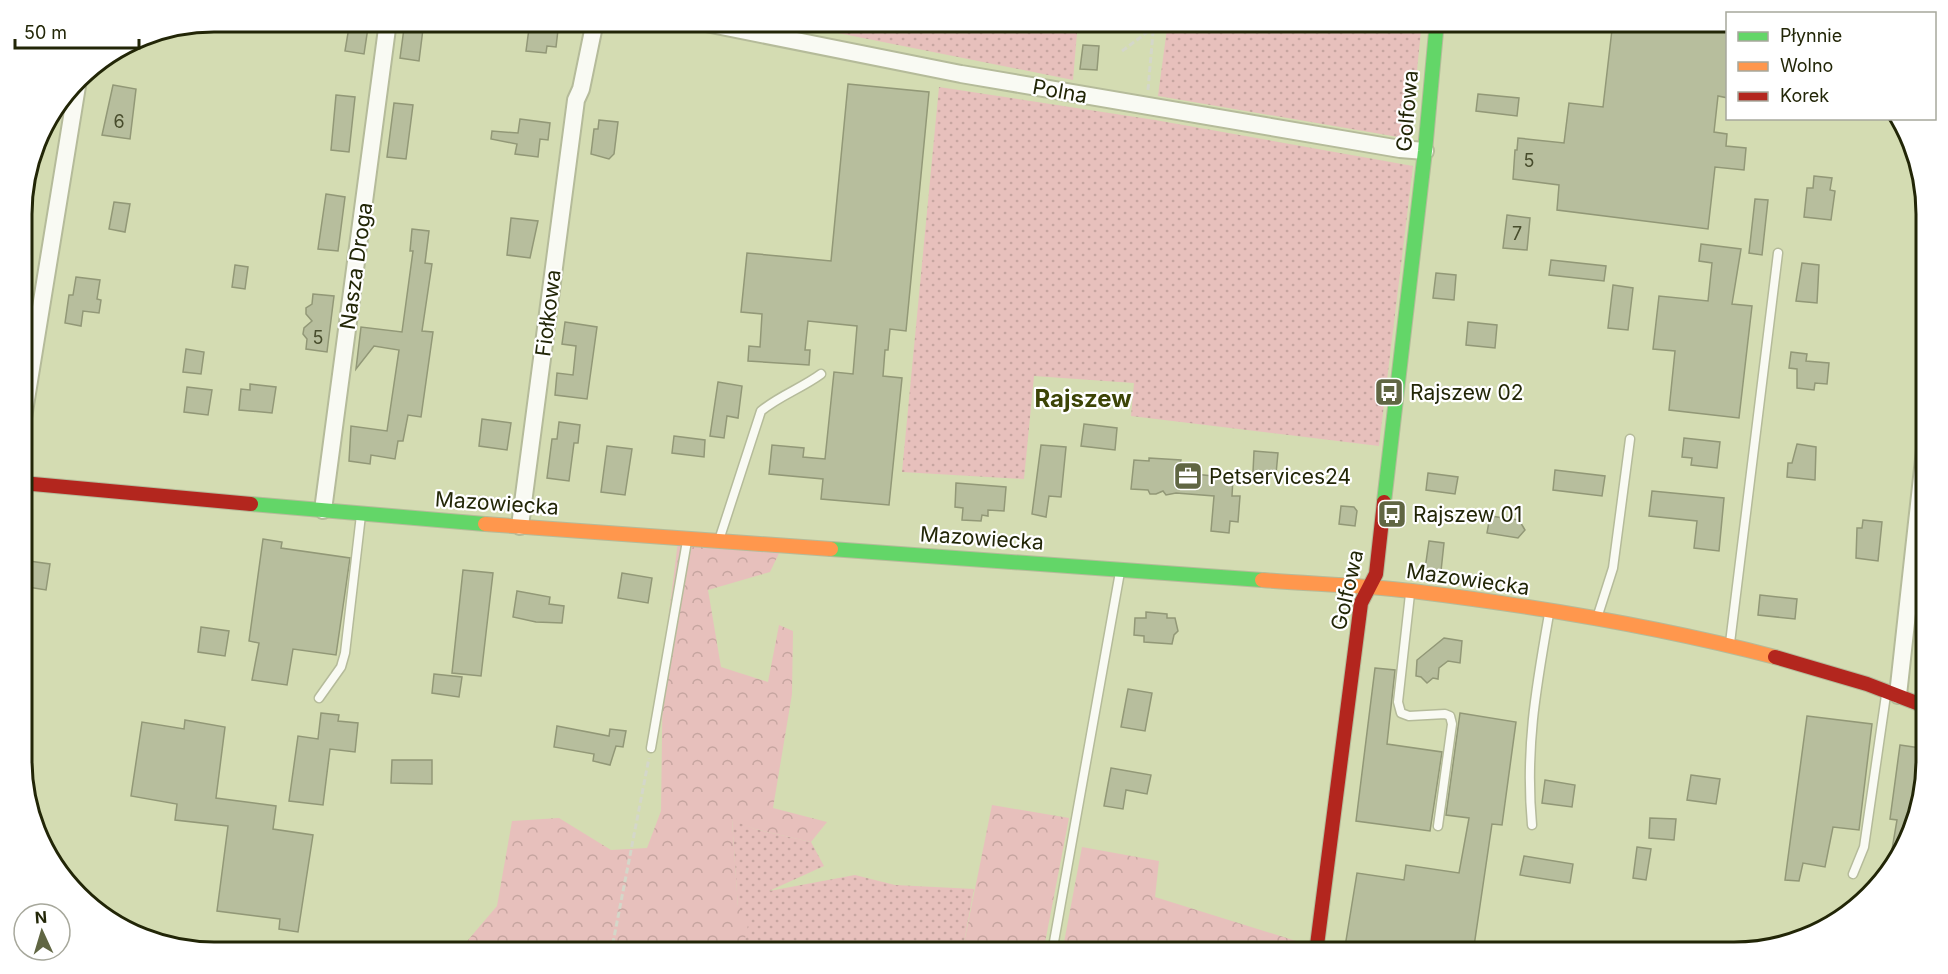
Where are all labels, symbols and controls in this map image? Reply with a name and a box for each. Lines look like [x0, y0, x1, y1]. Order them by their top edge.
scale bar [15, 12, 140, 50]
legend [1726, 12, 1936, 120]
text: 50 m [24, 22, 67, 43]
text: Płynnie [1780, 25, 1842, 46]
text: Wolno [1780, 55, 1833, 76]
street label: Golfowa [1391, 69, 1423, 153]
street label: Polna [1031, 74, 1089, 108]
text: Korek [1780, 85, 1829, 106]
house number: 6 [113, 111, 125, 132]
house number: 5 [1524, 150, 1534, 171]
street label: Nasza Droga [335, 201, 377, 331]
house number: 7 [1512, 223, 1522, 244]
street label: Fiołkowa [530, 268, 566, 358]
house number: 5 [313, 327, 323, 348]
bus stop icon: Rajszew 02 [1373, 376, 1405, 408]
place label: Rajszew 02 [1410, 380, 1524, 405]
district label: Rajszew [1034, 384, 1132, 413]
office icon: Petservices24 [1172, 460, 1204, 492]
place label: Petservices24 [1209, 464, 1351, 489]
street label: Mazowiecka [434, 486, 560, 520]
bus stop icon: Rajszew 01 [1376, 498, 1408, 530]
place label: Rajszew 01 [1413, 502, 1522, 527]
street label: Mazowiecka [919, 521, 1045, 555]
street label: Golfowa [1326, 547, 1368, 633]
street label: Mazowiecka [1405, 558, 1531, 600]
north arrow [12, 902, 72, 962]
text: N [34, 907, 48, 927]

